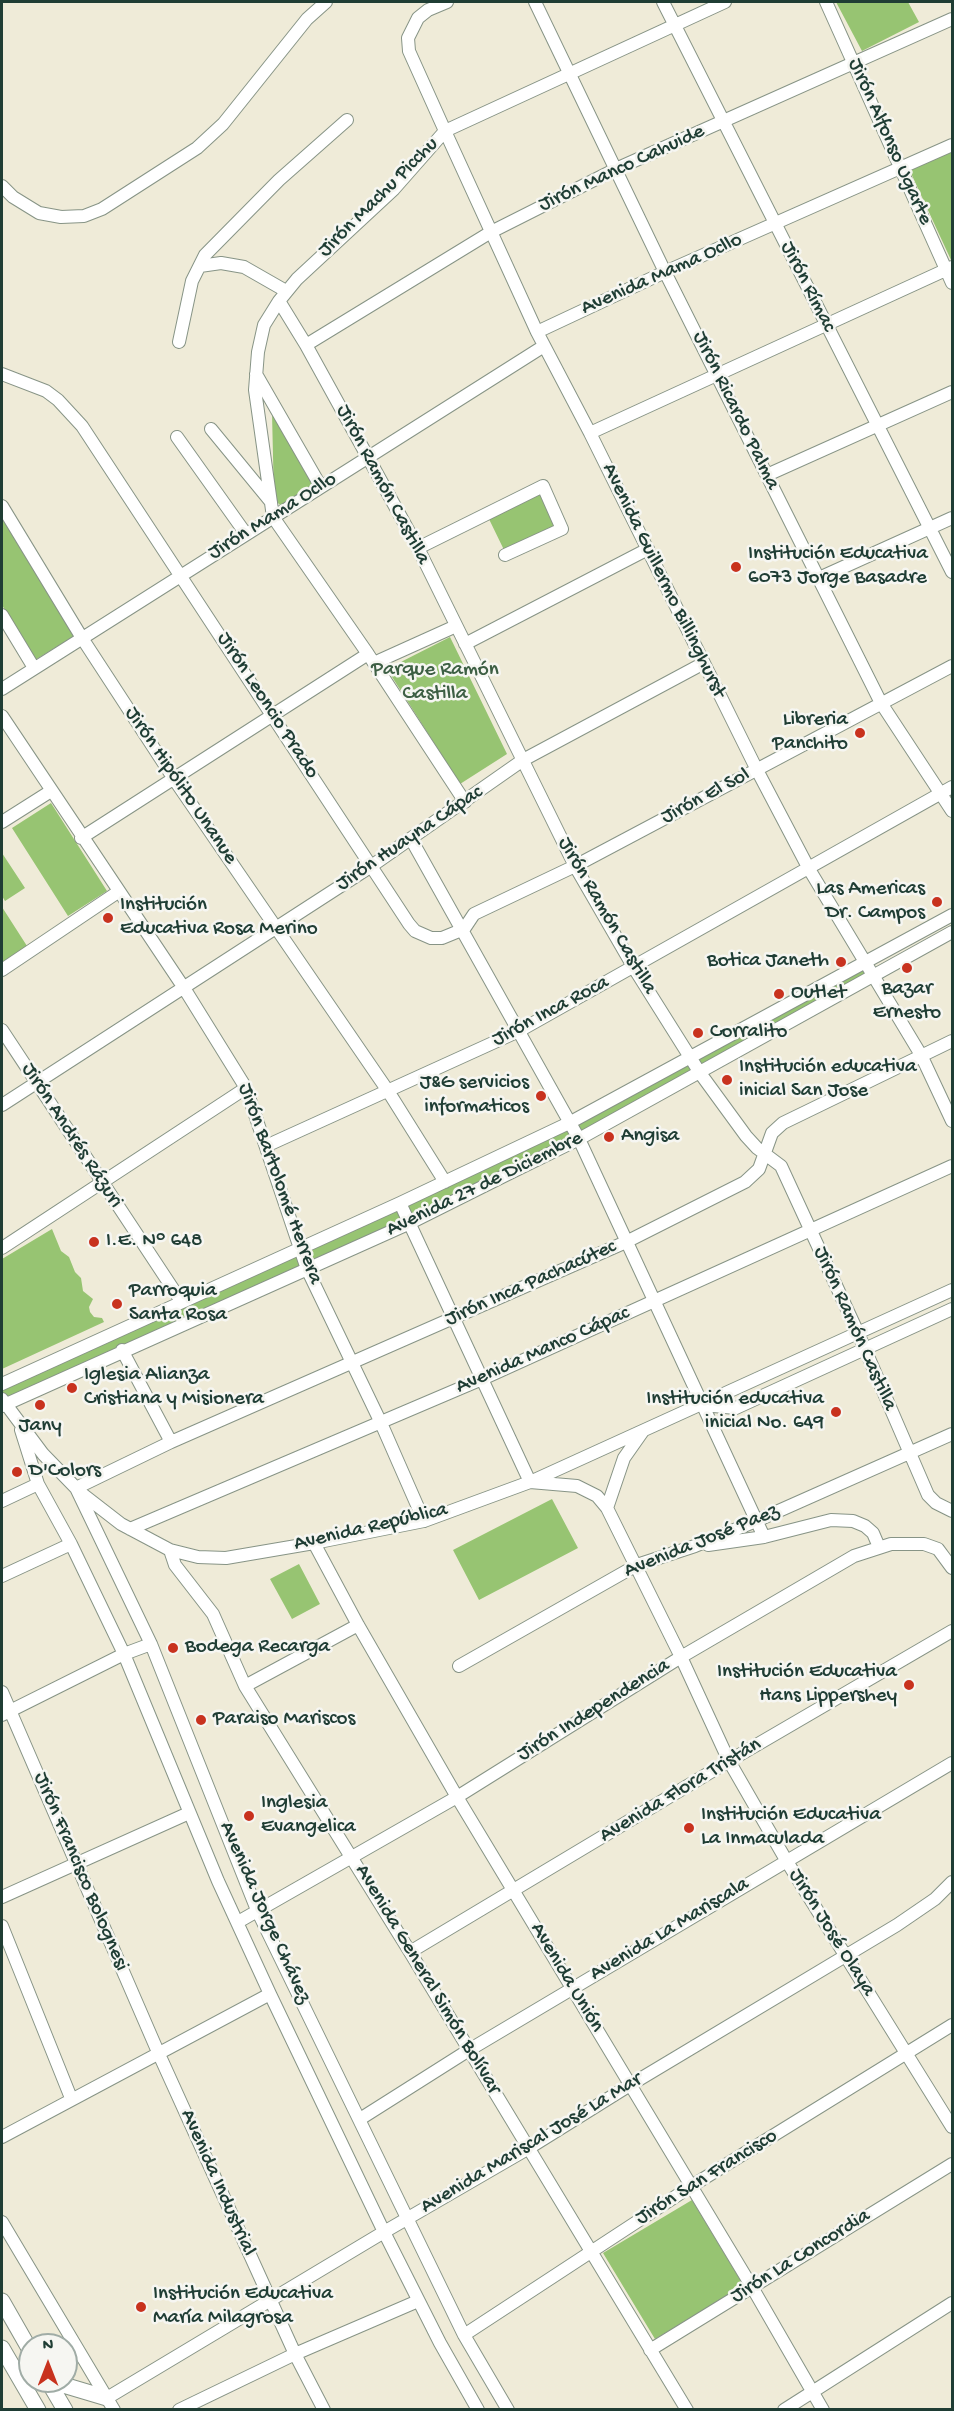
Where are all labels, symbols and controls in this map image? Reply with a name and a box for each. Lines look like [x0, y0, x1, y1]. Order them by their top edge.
street label: Jirón Alfonso Ugarte [841, 55, 937, 229]
street label: Jirón Manco Cahuide [535, 120, 709, 218]
street label: Jirón Machu Picchu [314, 133, 444, 263]
street label: Avenida Mama Ocllo [578, 228, 746, 322]
street label: Jirón Rímac [773, 238, 841, 336]
street label: Jirón Ricardo Palma [686, 328, 784, 494]
street label: Jirón Ramón Castilla [329, 401, 435, 569]
street label: Avenida Guillermo Billinghurst [595, 460, 731, 702]
street label: Jirón Mama Ocllo [204, 467, 342, 567]
place label: Institución Educativa 6073 Jorge Basadre [748, 542, 928, 592]
marker: Institución Educativa 6073 Jorge Basadre [729, 560, 743, 574]
street label: Jirón Leoncio Prado [210, 628, 324, 784]
park label: Parque Ramón Castilla [371, 658, 499, 708]
street label: Jirón Hipólito Unanue [118, 702, 242, 870]
place label: Libreria Panchito [772, 708, 848, 758]
marker: Libreria Panchito [853, 726, 867, 740]
street label: Jirón El Sol [657, 763, 755, 831]
street label: Jirón Huayna Cápac [332, 781, 488, 897]
street label: Jirón Ramón Castilla [551, 833, 661, 999]
place label: Las Americas Dr. Campos [816, 877, 925, 927]
place label: Institución Educativa Rosa Merino [120, 893, 318, 943]
marker: Las Americas Dr. Campos [930, 895, 944, 909]
marker: Institución Educativa Rosa Merino [101, 911, 115, 925]
place label: Botica Janeth [707, 949, 829, 975]
marker: Botica Janeth [834, 955, 848, 969]
marker: Bazar Ernesto [900, 961, 914, 975]
street label: Jirón Inca Roca [488, 971, 614, 1053]
place label: Bazar Ernesto [873, 977, 941, 1027]
place label: Outlet [791, 981, 846, 1007]
marker: Outlet [772, 987, 786, 1001]
place label: Corralito [710, 1020, 787, 1046]
marker: Corralito [691, 1026, 705, 1040]
place label: Institución educativa inicial San Jose [739, 1055, 917, 1105]
street label: Jirón Andrés Rázuri [15, 1059, 127, 1213]
place label: J&G servicios informaticos [420, 1071, 529, 1121]
marker: Institución educativa inicial San Jose [720, 1073, 734, 1087]
street label: Jirón Bartolomé Herrera [231, 1080, 327, 1288]
marker: J&G servicios informaticos [534, 1089, 548, 1103]
place label: Angisa [621, 1124, 679, 1150]
street label: Avenida 27 de Diciembre [383, 1126, 587, 1244]
marker: Angisa [602, 1130, 616, 1144]
place label: I.E. N° 648 [106, 1229, 203, 1255]
marker: I.E. N° 648 [87, 1235, 101, 1249]
street label: Jirón Inca Pachacútec [442, 1235, 620, 1333]
street label: Jirón Ramón Castilla [806, 1243, 902, 1415]
place label: Parroquia Santa Rosa [129, 1279, 227, 1329]
marker: Parroquia Santa Rosa [110, 1297, 124, 1311]
street label: Avenida Manco Cápac [452, 1301, 634, 1401]
place label: Iglesia Alianza Cristiana y Misionera [84, 1363, 264, 1413]
marker: Iglesia Alianza Cristiana y Misionera [65, 1381, 79, 1395]
place label: Institución educativa inicial No. 649 [646, 1387, 824, 1437]
marker: Jany [33, 1398, 47, 1412]
marker: Institución educativa inicial No. 649 [829, 1405, 843, 1419]
place label: Jany [18, 1414, 62, 1440]
place label: D'Colors [29, 1459, 101, 1485]
marker: D'Colors [10, 1465, 24, 1479]
street label: Avenida República [292, 1498, 450, 1558]
street label: Avenida José Paez [621, 1499, 783, 1585]
place label: Bodega Recarga [185, 1635, 330, 1661]
marker: Bodega Recarga [166, 1641, 180, 1655]
street label: Jirón Independencia [513, 1654, 675, 1768]
place label: Institución Educativa Hans Lippershey [717, 1660, 897, 1710]
marker: Institución Educativa Hans Lippershey [902, 1678, 916, 1692]
place label: Paraiso Mariscos [213, 1707, 355, 1733]
marker: Paraiso Mariscos [194, 1713, 208, 1727]
street label: Avenida Flora Tristán [596, 1733, 766, 1849]
street label: Jirón Francisco Bolognesi [27, 1769, 133, 1975]
place label: Inglesia Evangelica [261, 1791, 356, 1841]
place label: Institución Educativa La Inmaculada [701, 1803, 881, 1853]
marker: Inglesia Evangelica [242, 1809, 256, 1823]
street label: Avenida Jorge Chávez [212, 1818, 316, 2008]
marker: Institución Educativa La Inmaculada [682, 1821, 696, 1835]
street label: Avenida General Simón Bolívar [348, 1860, 506, 2100]
street label: Jirón José Olaya [782, 1865, 880, 2001]
street label: Avenida La Mariscala [586, 1873, 754, 1987]
street label: Avenida Unión [523, 1919, 609, 2037]
street label: Avenida Mariscal José La Mar [417, 2068, 647, 2220]
street label: Avenida Industrial [173, 2106, 261, 2260]
street label: Jirón San Francisco [631, 2124, 783, 2232]
street label: Jirón La Concordia [727, 2204, 875, 2310]
place label: Institución Educativa María Milagrosa [153, 2282, 333, 2332]
marker: Institución Educativa María Milagrosa [134, 2300, 148, 2314]
north arrow [18, 2333, 78, 2393]
text: N [43, 2337, 53, 2356]

